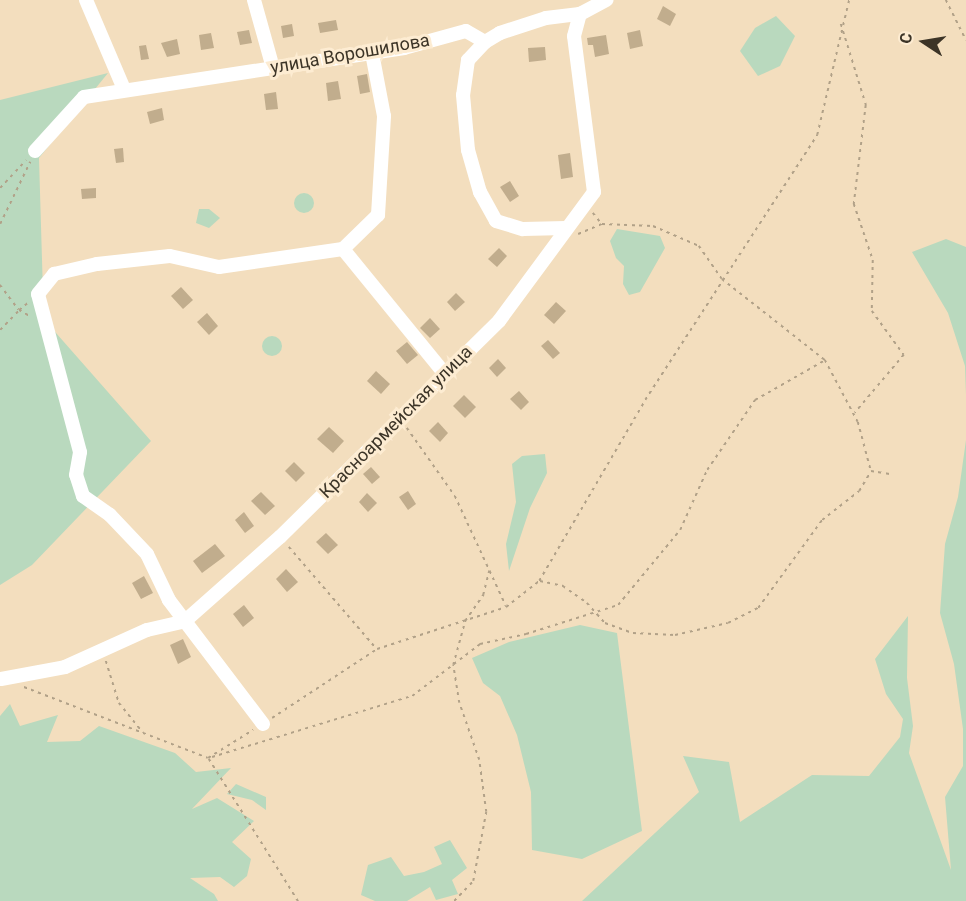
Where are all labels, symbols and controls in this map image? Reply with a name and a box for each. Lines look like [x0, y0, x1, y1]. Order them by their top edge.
north arrow [894, 12, 954, 72]
street label: улица Ворошилова [269, 29, 431, 79]
text: С [896, 31, 916, 45]
street label: Красноармейская улица [315, 341, 477, 503]

